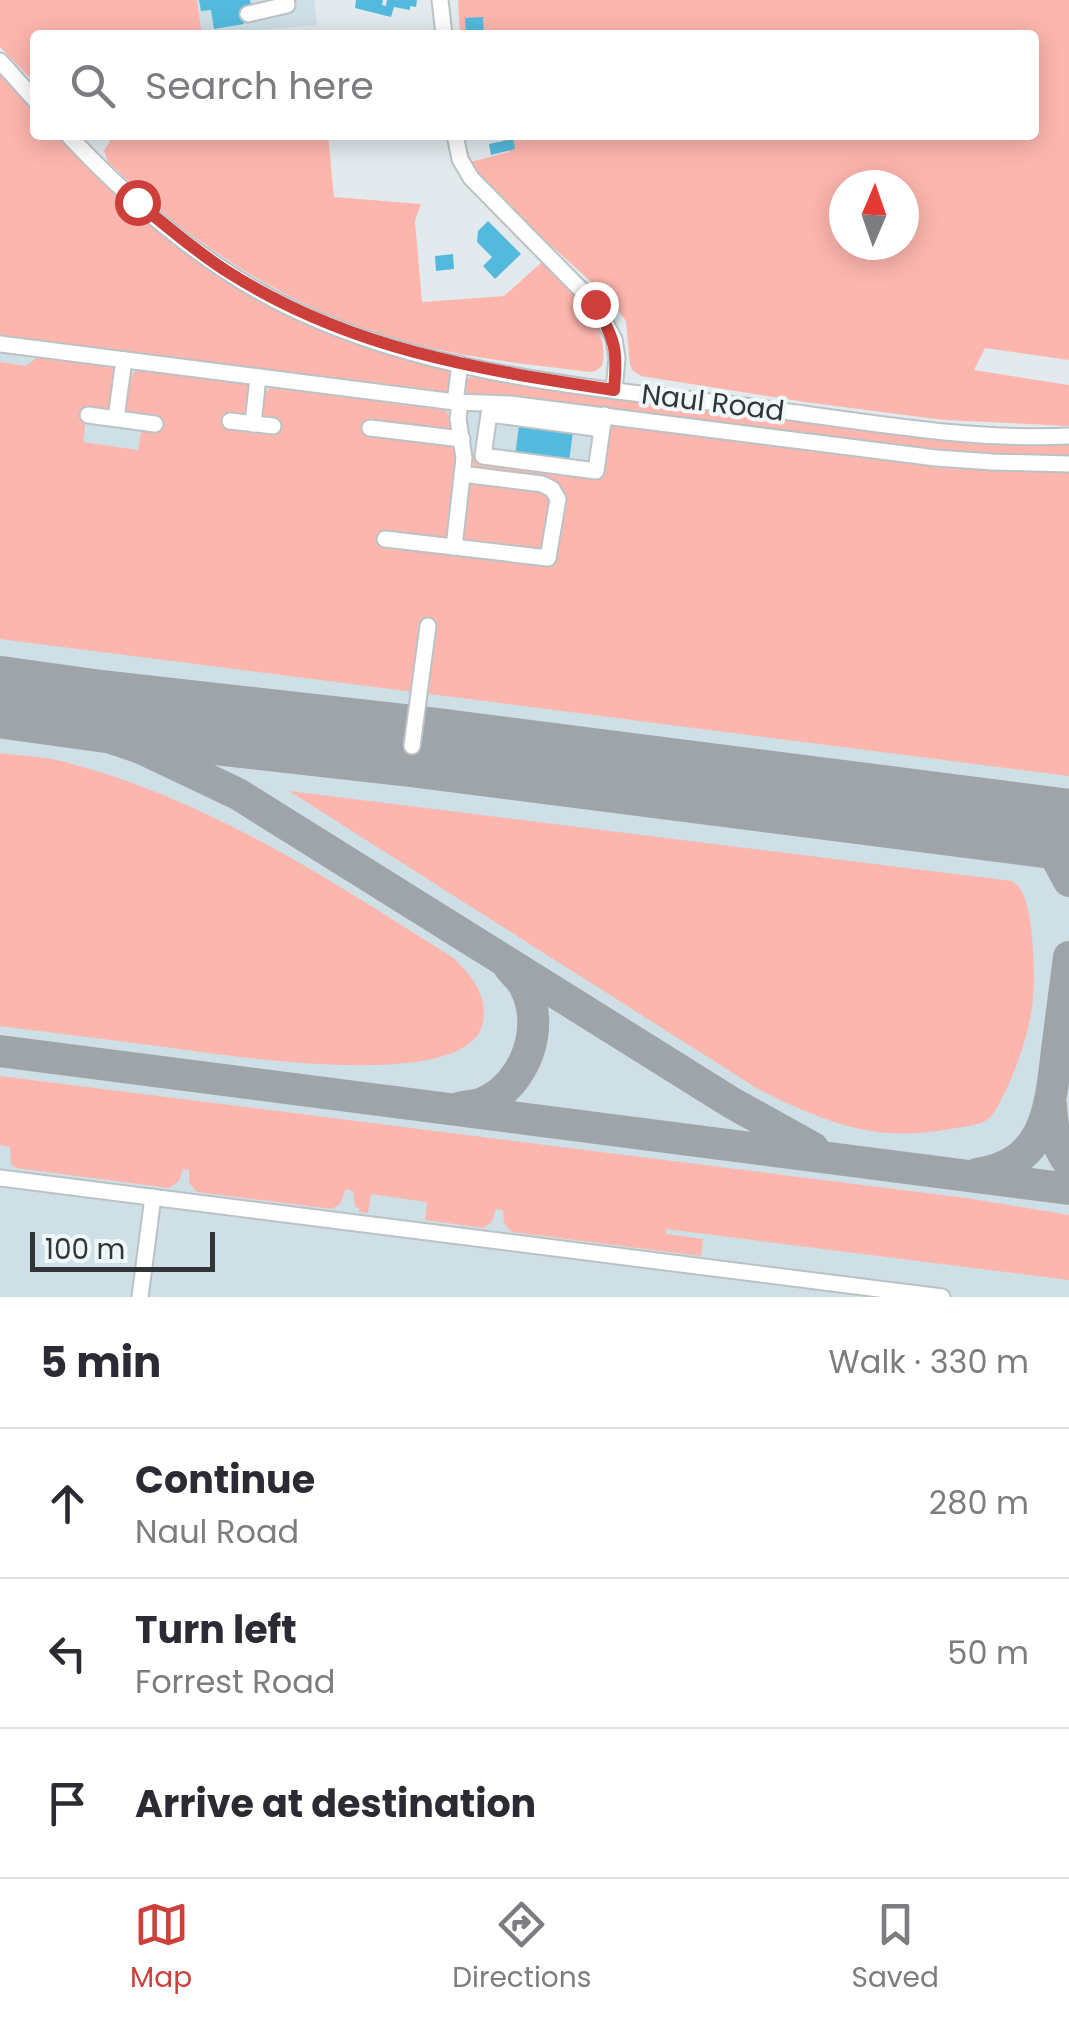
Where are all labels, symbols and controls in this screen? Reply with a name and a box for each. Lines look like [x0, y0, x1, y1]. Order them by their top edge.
search box [30, 30, 1039, 140]
icon: search [65, 58, 120, 113]
text: Search here [145, 59, 374, 112]
north arrow [829, 170, 919, 260]
route start [115, 180, 161, 226]
route end [573, 282, 619, 328]
street label: Naul Road [639, 374, 787, 431]
scale bar [30, 1227, 215, 1272]
text: 100 m [45, 1230, 125, 1269]
text: 5 min [40, 1333, 161, 1392]
text: Walk · 330 m [829, 1339, 1029, 1384]
text: Continue [135, 1453, 315, 1506]
icon: ahead [40, 1476, 95, 1531]
text: 280 m [929, 1480, 1029, 1525]
text: Naul Road [135, 1509, 299, 1554]
text: Turn left [135, 1603, 297, 1656]
icon: left [40, 1626, 95, 1681]
text: 50 m [947, 1630, 1029, 1675]
text: Forrest Road [135, 1659, 335, 1704]
icon: arrive [40, 1776, 95, 1831]
text: Arrive at destination [135, 1777, 536, 1830]
tab: Map [130, 1897, 192, 1999]
tab: Directions [452, 1897, 591, 1999]
tab: Saved [852, 1897, 939, 1999]

